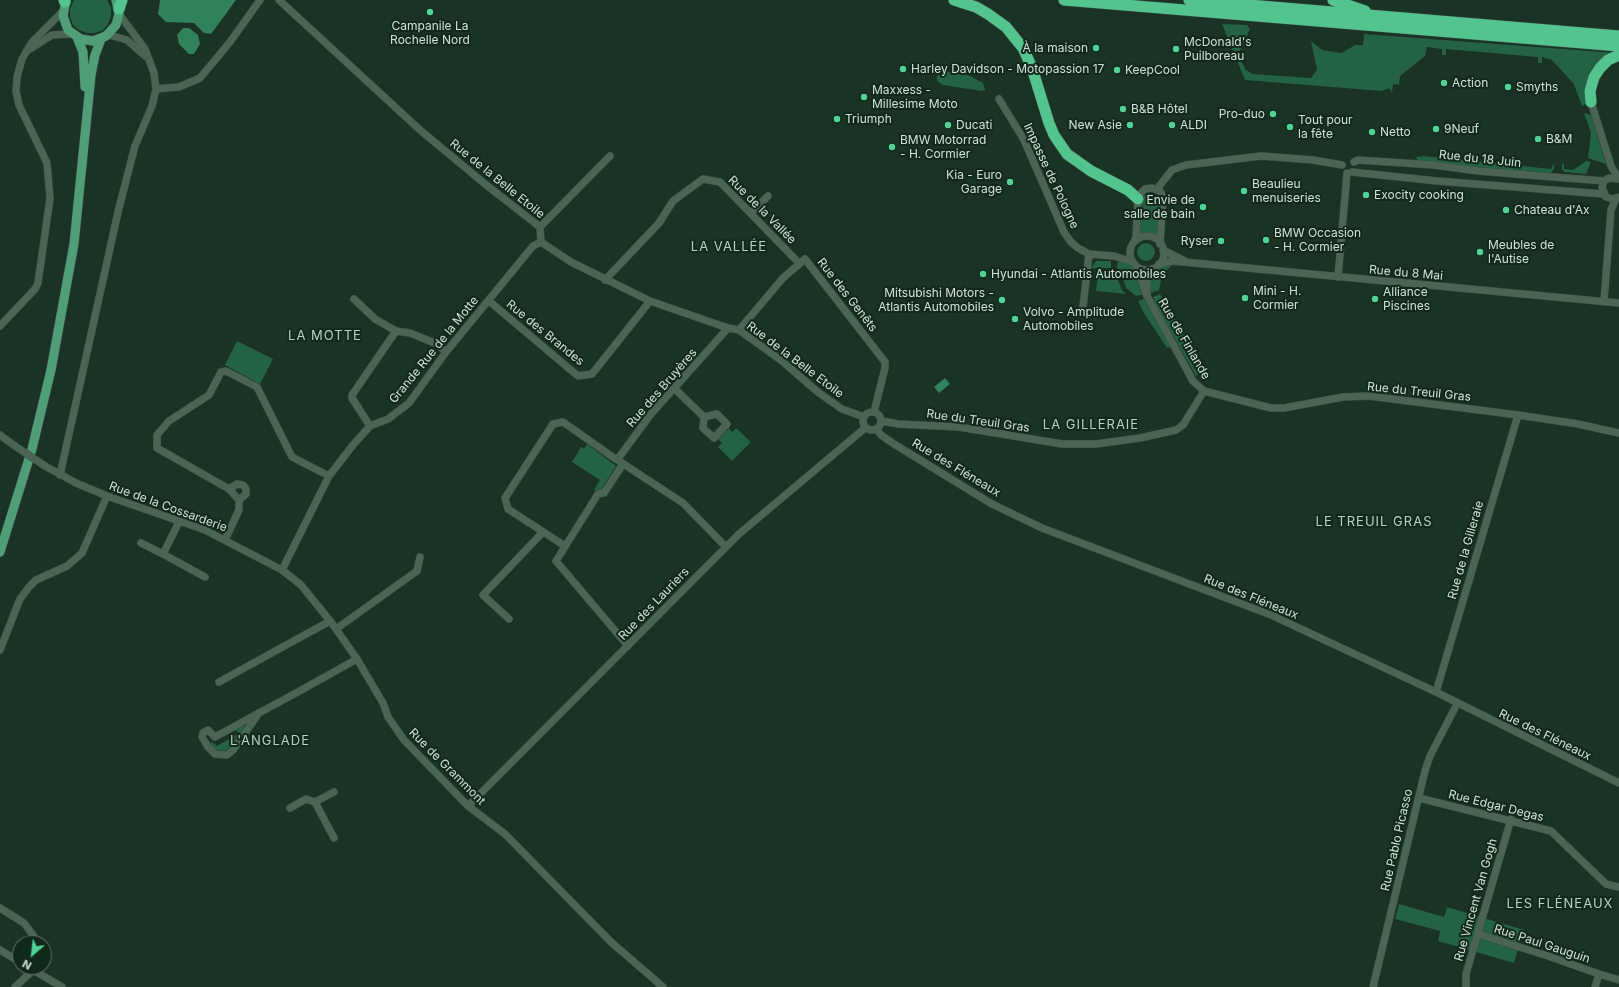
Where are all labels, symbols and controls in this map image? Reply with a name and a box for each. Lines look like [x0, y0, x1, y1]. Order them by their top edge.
marker: Campanile La Rochelle Nord [425, 7, 435, 17]
place label: Campanile La Rochelle Nord [390, 19, 470, 47]
place label: McDonald's Puilboreau [1184, 35, 1252, 63]
place label: À la maison [1023, 41, 1088, 55]
marker: À la maison [1091, 43, 1101, 53]
marker: McDonald's Puilboreau [1171, 44, 1181, 54]
place label: Harley Davidson - Motopassion 17 [911, 62, 1104, 76]
place label: KeepCool [1125, 63, 1180, 77]
marker: Harley Davidson - Motopassion 17 [898, 64, 908, 74]
marker: KeepCool [1112, 65, 1122, 75]
place label: Action [1452, 76, 1488, 90]
marker: Action [1439, 78, 1449, 88]
place label: Smyths [1516, 80, 1558, 94]
marker: Smyths [1503, 82, 1513, 92]
place label: Maxxess - Millesime Moto [872, 83, 958, 111]
marker: Maxxess - Millesime Moto [859, 92, 869, 102]
place label: B&B Hôtel [1131, 102, 1188, 116]
marker: B&B Hôtel [1118, 104, 1128, 114]
place label: Pro-duo [1219, 107, 1265, 121]
marker: Pro-duo [1268, 109, 1278, 119]
place label: Triumph [845, 112, 892, 126]
place label: Tout pour la fête [1298, 113, 1353, 141]
marker: Triumph [832, 114, 842, 124]
place label: Ducati [956, 118, 992, 132]
place label: New Asie [1068, 118, 1122, 132]
place label: ALDI [1180, 118, 1207, 132]
marker: Ducati [943, 120, 953, 130]
marker: New Asie [1125, 120, 1135, 130]
marker: ALDI [1167, 120, 1177, 130]
street label: Impasse de Pologne [1020, 121, 1082, 231]
marker: Tout pour la fête [1285, 122, 1295, 132]
place label: 9Neuf [1444, 122, 1479, 136]
marker: 9Neuf [1431, 124, 1441, 134]
place label: Netto [1380, 125, 1411, 139]
marker: Netto [1367, 127, 1377, 137]
place label: B&M [1546, 132, 1572, 146]
place label: BMW Motorrad - H. Cormier [900, 133, 986, 161]
marker: B&M [1533, 134, 1543, 144]
street label: Rue de la Belle Etoile [447, 136, 547, 222]
marker: BMW Motorrad - H. Cormier [887, 142, 897, 152]
street label: Rue du 18 Juin [1438, 148, 1522, 170]
place label: Kia - Euro Garage [946, 168, 1002, 196]
street label: Rue de la Vallée [725, 173, 799, 247]
marker: Kia - Euro Garage [1005, 177, 1015, 187]
place label: Beaulieu menuiseries [1252, 177, 1321, 205]
marker: Beaulieu menuiseries [1239, 186, 1249, 196]
place label: Exocity cooking [1374, 188, 1464, 202]
marker: Exocity cooking [1361, 190, 1371, 200]
place label: Envie de salle de bain [1124, 193, 1195, 221]
marker: Envie de salle de bain [1198, 202, 1208, 212]
place label: Chateau d'Ax [1514, 203, 1590, 217]
marker: Chateau d'Ax [1501, 205, 1511, 215]
place label: BMW Occasion - H. Cormier [1274, 226, 1361, 254]
place label: Ryser [1181, 234, 1213, 248]
marker: BMW Occasion - H. Cormier [1261, 235, 1271, 245]
marker: Ryser [1216, 236, 1226, 246]
place label: Meubles de l'Autise [1488, 238, 1554, 266]
district label: LA VALLÉE [691, 239, 767, 255]
marker: Meubles de l'Autise [1475, 247, 1485, 257]
street label: Rue des Genêts [814, 255, 880, 335]
street label: Rue du 8 Mai [1368, 263, 1444, 283]
place label: Hyundai - Atlantis Automobiles [991, 267, 1166, 281]
marker: Hyundai - Atlantis Automobiles [978, 269, 988, 279]
place label: Mini - H. Cormier [1253, 284, 1301, 312]
place label: Alliance Piscines [1383, 285, 1430, 313]
place label: Mitsubishi Motors - Atlantis Automobiles [878, 286, 994, 314]
marker: Mini - H. Cormier [1240, 293, 1250, 303]
street label: Grande Rue de la Motte [386, 294, 482, 406]
marker: Alliance Piscines [1370, 294, 1380, 304]
marker: Mitsubishi Motors - Atlantis Automobiles [997, 295, 1007, 305]
street label: Rue de Finlande [1155, 296, 1213, 382]
street label: Rue des Brandes [503, 297, 587, 369]
place label: Volvo - Amplitude Automobiles [1023, 305, 1124, 333]
marker: Volvo - Amplitude Automobiles [1010, 314, 1020, 324]
street label: Rue de la Belle Etoile [744, 319, 846, 401]
district label: LA MOTTE [288, 328, 362, 344]
street label: Rue des Bruyères [624, 346, 700, 430]
street label: Rue du Treuil Gras [1366, 379, 1472, 405]
street label: Rue du Treuil Gras [925, 407, 1031, 435]
district label: LA GILLERAIE [1043, 417, 1139, 433]
street label: Rue des Fléneaux [909, 436, 1003, 500]
street label: Rue de la Cossarderie [107, 479, 229, 535]
street label: Rue de la Gilleraie [1445, 499, 1487, 601]
district label: LE TREUIL GRAS [1316, 514, 1432, 530]
street label: Rue des Lauriers [616, 565, 692, 643]
street label: Rue des Fléneaux [1202, 571, 1300, 623]
street label: Rue des Fléneaux [1497, 706, 1593, 764]
street label: Rue de Grammont [406, 726, 488, 808]
district label: L'ANGLADE [230, 733, 310, 749]
street label: Rue Pablo Picasso [1378, 787, 1416, 893]
street label: Rue Edgar Degas [1447, 787, 1545, 825]
street label: Rue Vincent Van Gogh [1452, 837, 1500, 963]
district label: LES FLÉNEAUX [1507, 896, 1613, 912]
street label: Rue Paul Gauguin [1492, 922, 1592, 966]
north arrow [12, 935, 52, 975]
text: N [20, 957, 34, 973]

